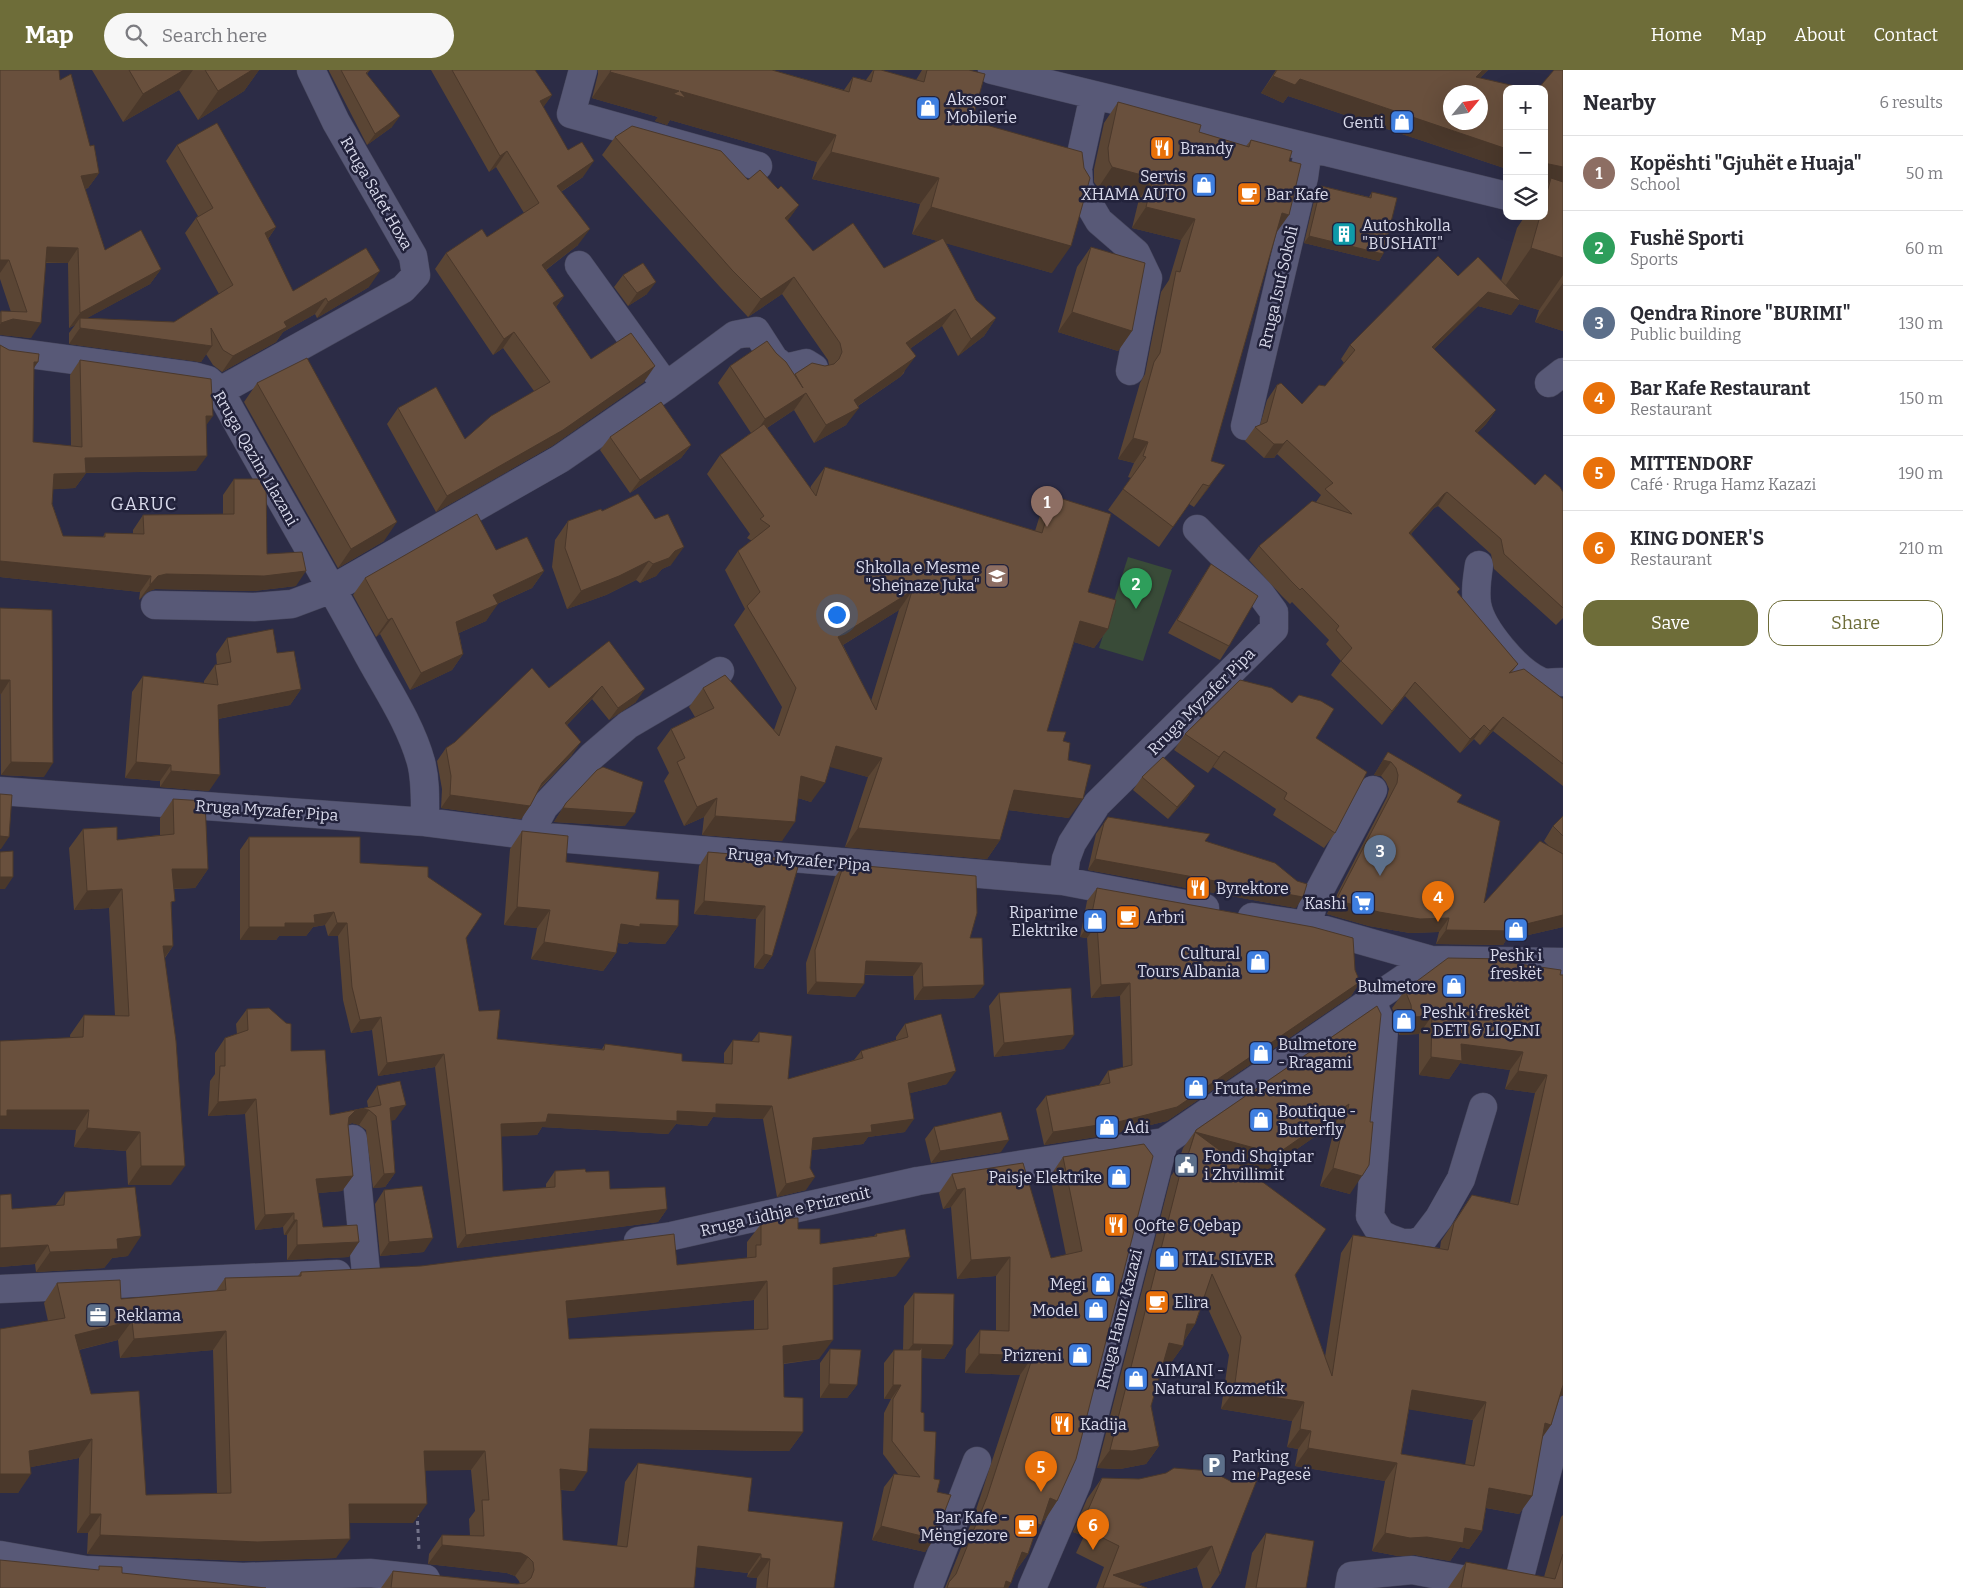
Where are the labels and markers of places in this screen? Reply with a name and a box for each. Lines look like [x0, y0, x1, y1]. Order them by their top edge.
place label: Aksesor Mobilerie [946, 90, 1017, 127]
shop icon: Aksesor Mobilerie [915, 95, 941, 121]
shop icon: Genti [1389, 109, 1415, 135]
place label: Genti [1343, 113, 1384, 132]
restaurant icon: Brandy [1149, 135, 1175, 161]
place label: Brandy [1180, 139, 1234, 158]
place label: Servis XHAMA AUTO [1081, 167, 1186, 204]
shop icon: Servis XHAMA AUTO [1191, 172, 1217, 198]
cafe icon: Bar Kafe [1236, 181, 1262, 207]
place label: Bar Kafe [1266, 185, 1329, 204]
place label: Autoshkolla "BUSHATI" [1362, 216, 1451, 253]
building icon: Autoshkolla "BUSHATI" [1331, 221, 1357, 247]
pin: 1 [1031, 486, 1063, 527]
place label: Shkolla e Mesme "Shejnaze Juka" [855, 558, 980, 595]
school or university icon: Shkolla e Mesme "Shejnaze Juka" [984, 563, 1010, 589]
pin: 2 [1120, 568, 1152, 609]
pin: 3 [1364, 835, 1396, 876]
restaurant icon: Byrektore [1185, 875, 1211, 901]
place label: Byrektore [1216, 879, 1289, 898]
pin: 4 [1422, 881, 1454, 922]
supermarket icon: Kashi [1350, 890, 1376, 916]
place label: Kashi [1304, 894, 1346, 913]
place label: Riparime Elektrike [1009, 903, 1078, 940]
cafe icon: Arbri [1115, 904, 1141, 930]
shop icon: Riparime Elektrike [1082, 908, 1108, 934]
place label: Arbri [1146, 908, 1185, 927]
shop icon: Peshk i freskët [1503, 917, 1529, 943]
place label: Cultural Tours Albania [1137, 944, 1240, 981]
place label: Peshk i freskët [1490, 946, 1543, 983]
shop icon: Cultural Tours Albania [1245, 949, 1271, 975]
shop icon: Bulmetore [1441, 973, 1467, 999]
place label: Bulmetore [1357, 977, 1436, 996]
place label: Peshk i freskët - DETI & LIQENI [1422, 1003, 1540, 1040]
shop icon: Peshk i freskët - DETI & LIQENI [1391, 1008, 1417, 1034]
place label: Bulmetore - Rragami [1278, 1035, 1357, 1072]
shop icon: Bulmetore - Rragami [1248, 1040, 1274, 1066]
shop icon: Fruta Perime [1183, 1075, 1209, 1101]
place label: Fruta Perime [1214, 1079, 1311, 1098]
place label: Boutique - Butterfly [1278, 1102, 1356, 1139]
shop icon: Boutique - Butterfly [1248, 1107, 1274, 1133]
shop icon: Adi [1094, 1114, 1120, 1140]
place label: Adi [1124, 1118, 1150, 1137]
place label: Fondi Shqiptar i Zhvillimit [1204, 1147, 1314, 1184]
public building icon: Fondi Shqiptar i Zhvillimit [1173, 1152, 1199, 1178]
shop icon: Paisje Elektrike [1106, 1164, 1132, 1190]
place label: Paisje Elektrike [989, 1168, 1102, 1187]
restaurant icon: Qofte & Qebap [1103, 1212, 1129, 1238]
place label: Qofte & Qebap [1134, 1216, 1241, 1235]
shop icon: ITAL SILVER [1154, 1246, 1180, 1272]
place label: ITAL SILVER [1184, 1250, 1274, 1269]
shop icon: Megi [1090, 1271, 1116, 1297]
place label: Megi [1050, 1275, 1086, 1294]
cafe icon: Elira [1144, 1289, 1170, 1315]
place label: Elira [1174, 1293, 1209, 1312]
shop icon: Model [1083, 1297, 1109, 1323]
place label: Model [1032, 1301, 1078, 1320]
office icon: Reklama [85, 1302, 111, 1328]
place label: Reklama [116, 1306, 181, 1325]
shop icon: Prizreni [1067, 1342, 1093, 1368]
place label: Prizreni [1003, 1346, 1062, 1365]
place label: AIMANI - Natural Kozmetik [1154, 1361, 1285, 1398]
shop icon: AIMANI - Natural Kozmetik [1123, 1366, 1149, 1392]
restaurant icon: Kadija [1049, 1411, 1075, 1437]
place label: Kadija [1080, 1415, 1127, 1434]
place label: Parking me Pagesë [1232, 1447, 1311, 1484]
pin: 5 [1025, 1451, 1057, 1492]
parking icon: Parking me Pagesë [1201, 1452, 1227, 1478]
place label: Bar Kafe - Mëngjezore [920, 1508, 1008, 1545]
pin: 6 [1077, 1509, 1109, 1550]
cafe icon: Bar Kafe - Mëngjezore [1013, 1513, 1039, 1539]

